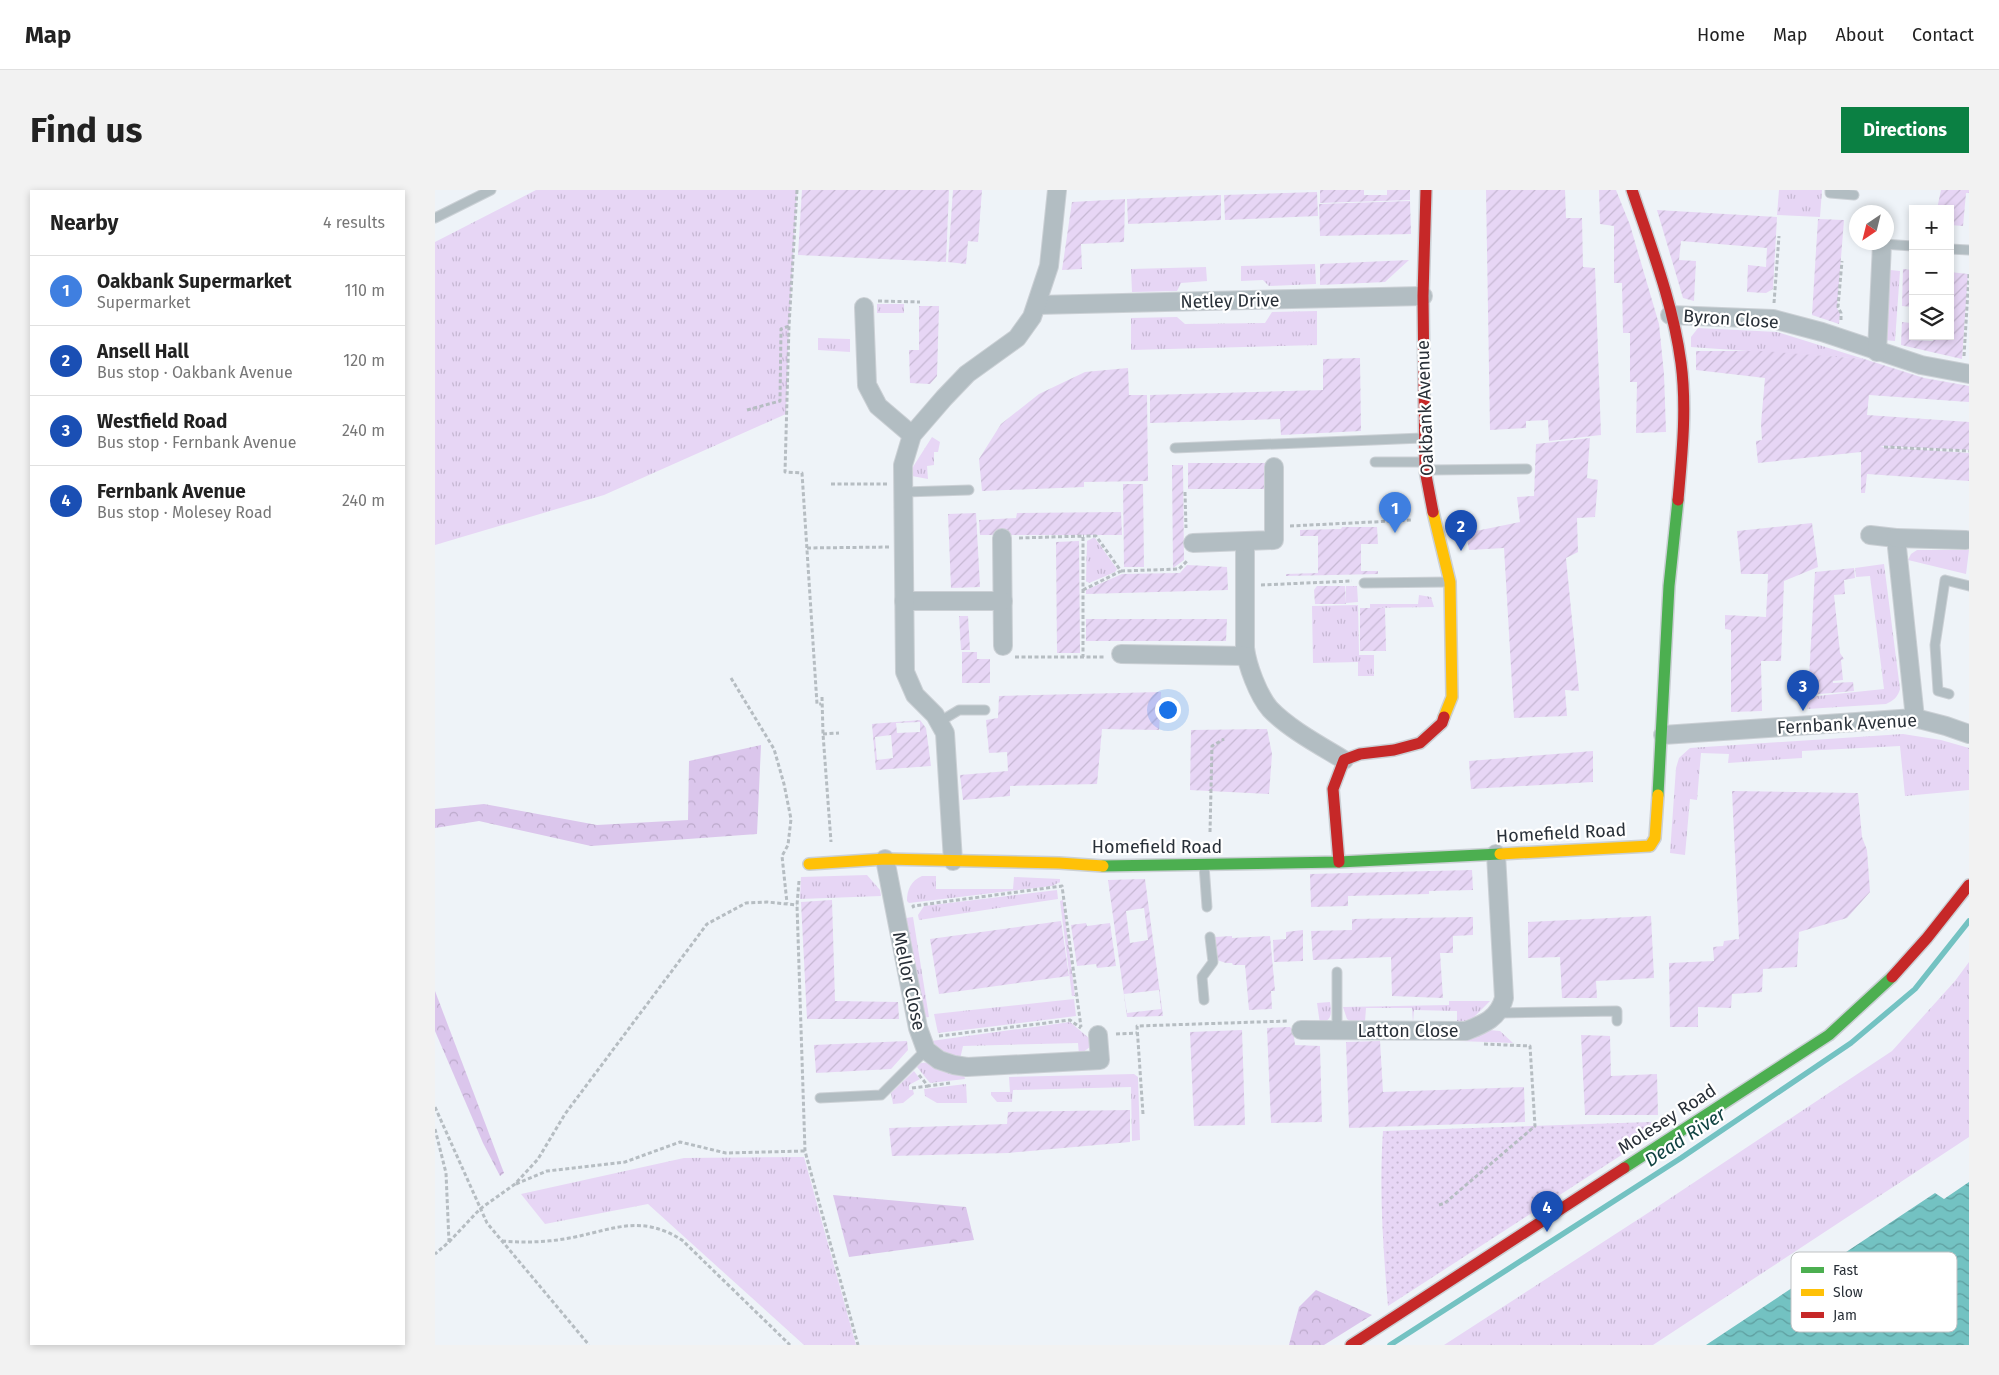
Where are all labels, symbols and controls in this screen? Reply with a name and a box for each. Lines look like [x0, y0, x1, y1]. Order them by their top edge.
text: Map [25, 21, 71, 49]
text: Home [1697, 24, 1745, 46]
text: Map [1773, 24, 1807, 46]
text: About [1835, 24, 1884, 46]
text: Contact [1912, 24, 1974, 46]
button: Directions [1841, 107, 1969, 153]
text: Find us [30, 109, 142, 151]
north arrow [1849, 205, 1894, 250]
map controls [1909, 205, 1954, 340]
button: + [1909, 205, 1954, 250]
text: Nearby [50, 210, 118, 236]
text: 4 results [323, 213, 385, 232]
button: − [1909, 250, 1954, 295]
text: Oakbank Supermarket [97, 270, 292, 293]
text: 1 [62, 281, 70, 300]
text: 110 m [344, 281, 385, 300]
street label: Netley Drive [1180, 289, 1280, 313]
text: Supermarket [97, 293, 191, 312]
button: layers [1909, 295, 1954, 340]
street label: Byron Close [1682, 305, 1780, 333]
text: Ansell Hall [97, 340, 189, 363]
street label: Oakbank Avenue [1412, 340, 1438, 476]
text: 2 [62, 351, 70, 370]
text: 120 m [343, 351, 385, 370]
text: Bus stop · Oakbank Avenue [97, 363, 293, 382]
text: Westfield Road [97, 410, 227, 433]
text: 3 [62, 421, 70, 440]
text: 240 m [342, 421, 385, 440]
text: Bus stop · Fernbank Avenue [97, 433, 296, 452]
text: Fernbank Avenue [97, 480, 246, 503]
text: 4 [61, 491, 71, 510]
text: 240 m [342, 491, 385, 510]
pin: 1 [1379, 492, 1411, 533]
text: Bus stop · Molesey Road [97, 503, 272, 522]
pin: 2 [1445, 510, 1477, 551]
pin: 3 [1787, 670, 1819, 711]
your location [1155, 697, 1181, 723]
street label: Fernbank Avenue [1776, 709, 1918, 739]
street label: Homefield Road [1495, 819, 1627, 847]
street label: Homefield Road [1092, 836, 1222, 858]
street label: Mellor Close [888, 930, 930, 1032]
street label: Latton Close [1358, 1020, 1458, 1042]
street label: Molesey Road [1614, 1079, 1720, 1159]
water label: Dead River [1640, 1102, 1730, 1172]
pin: 4 [1531, 1191, 1563, 1232]
legend [1791, 1252, 1957, 1332]
text: Fast [1833, 1262, 1859, 1279]
text: Slow [1833, 1284, 1863, 1301]
text: Jam [1833, 1307, 1857, 1324]

